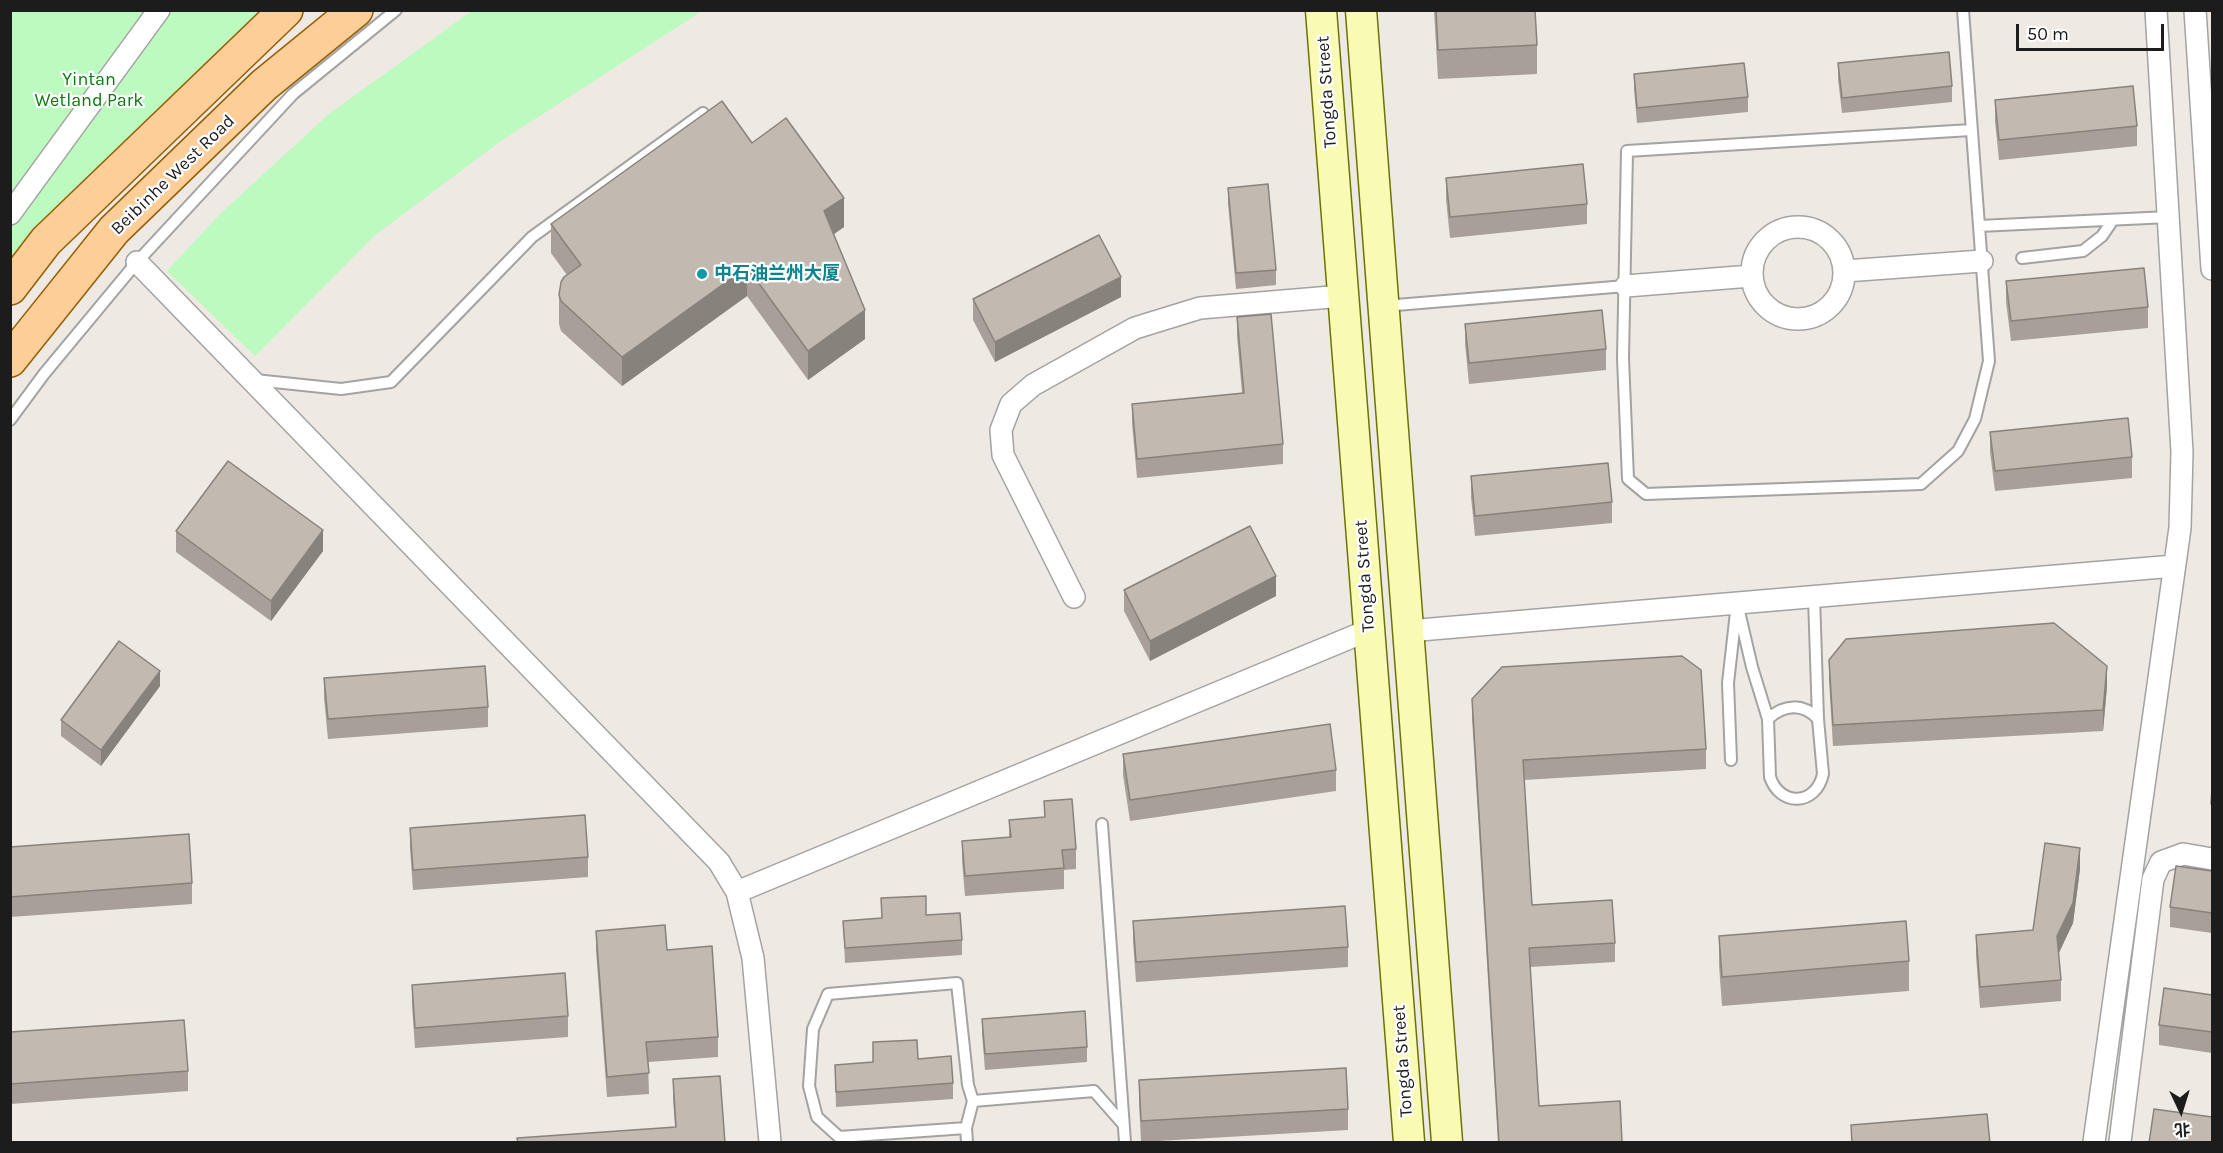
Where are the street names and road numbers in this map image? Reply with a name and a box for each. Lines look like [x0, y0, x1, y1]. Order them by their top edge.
street label: Tongda Street [1312, 35, 1342, 149]
street label: Beibinhe West Road [107, 110, 239, 240]
street label: Tongda Street [1350, 519, 1380, 633]
street label: Tongda Street [1388, 1004, 1418, 1118]

